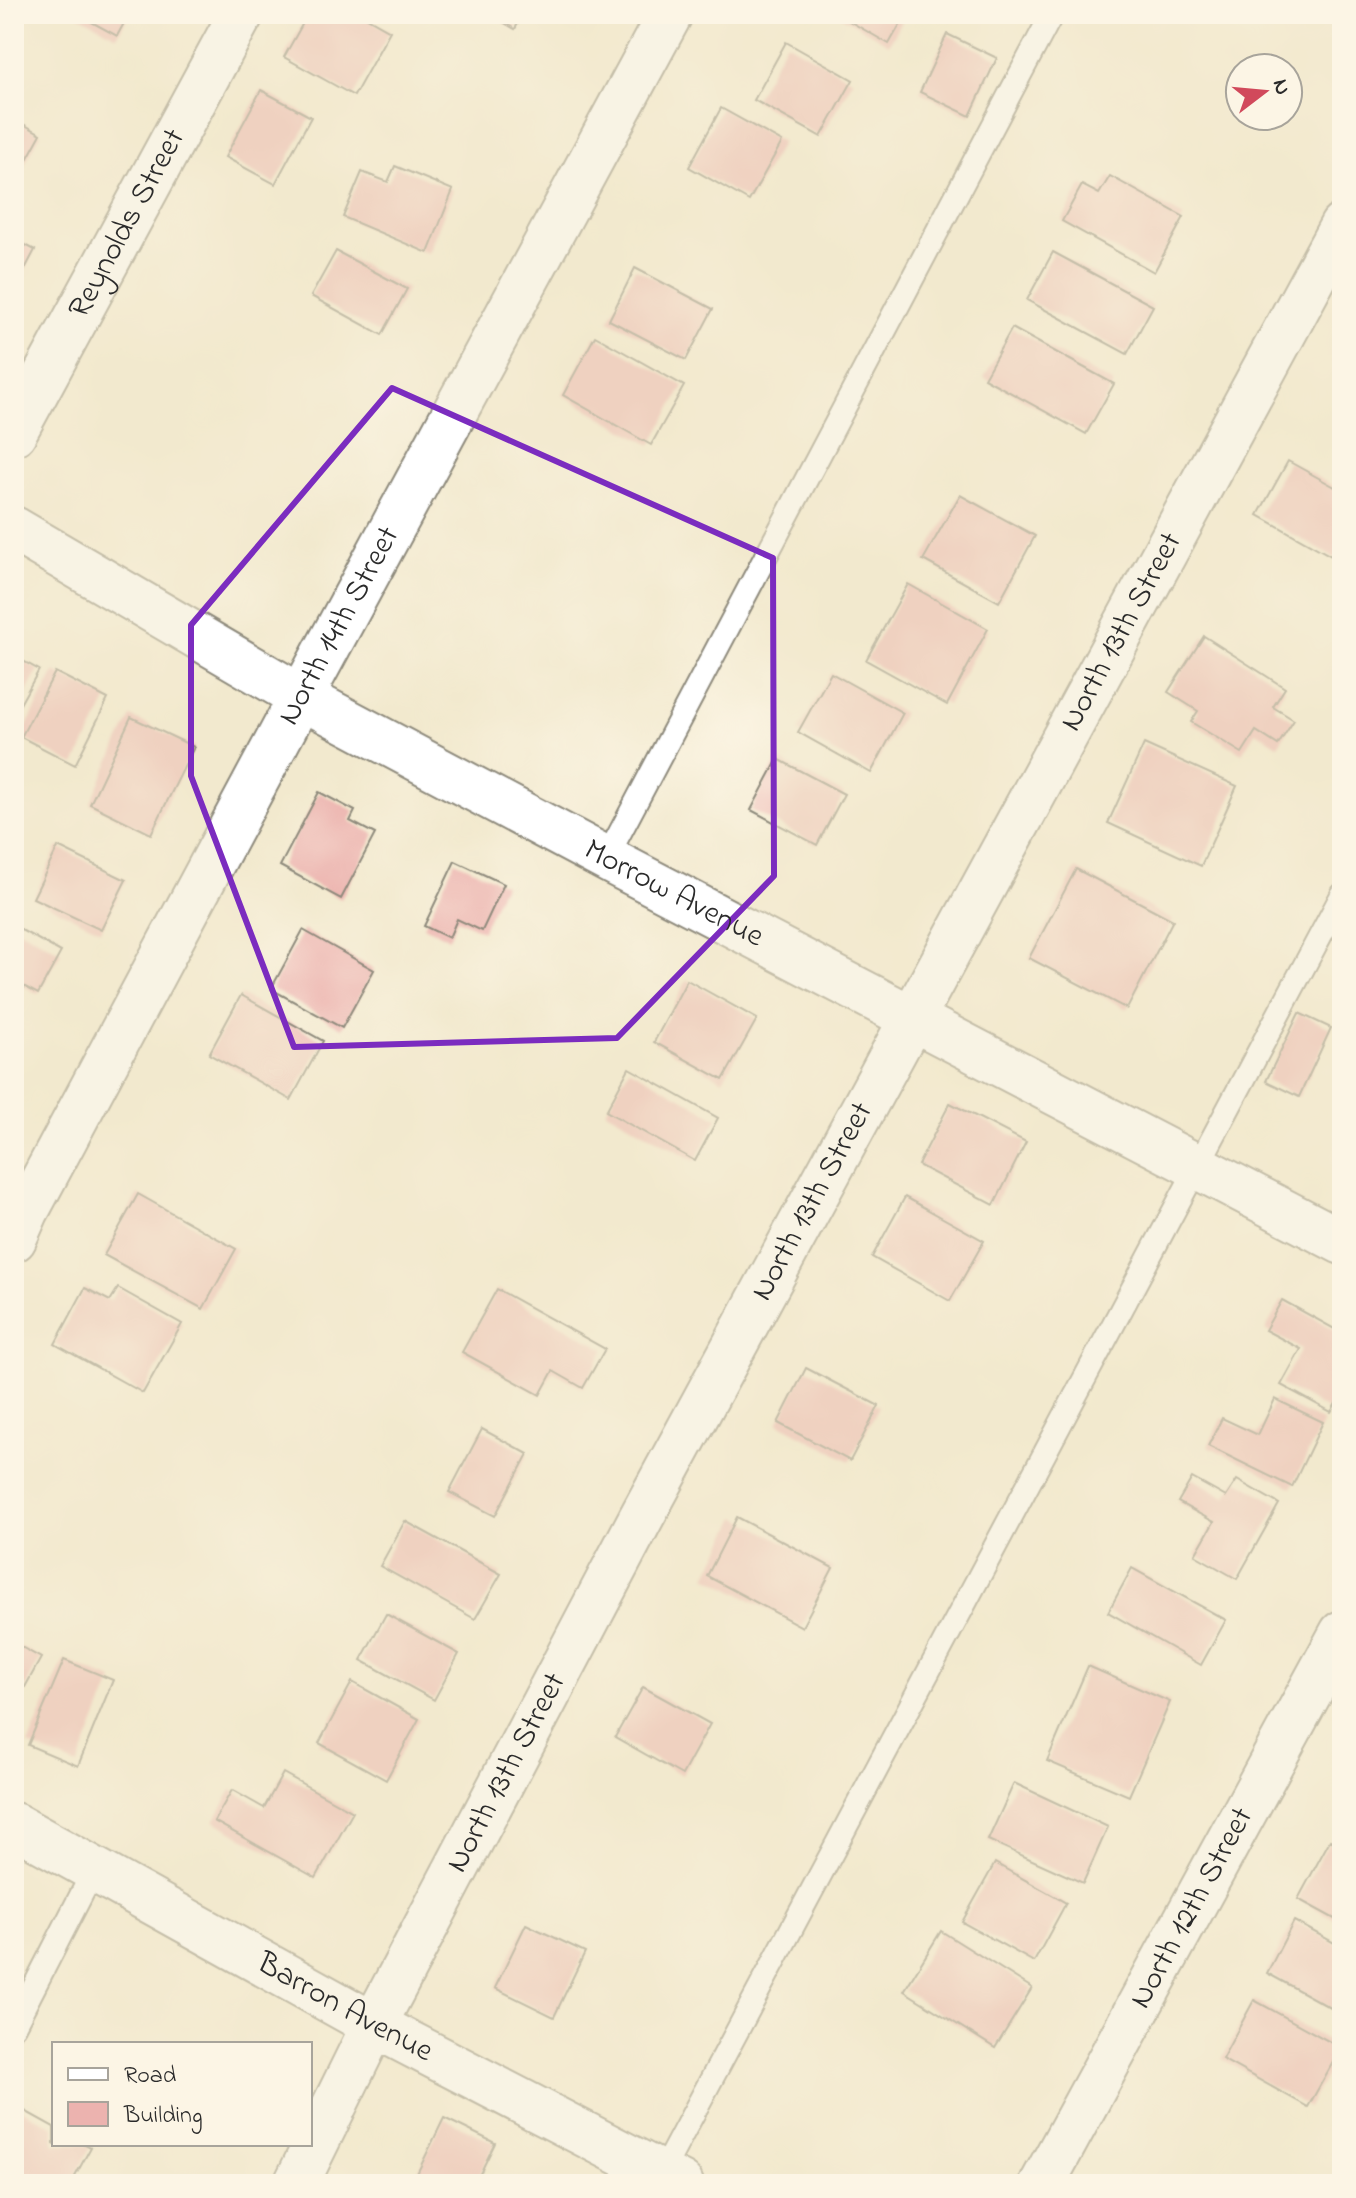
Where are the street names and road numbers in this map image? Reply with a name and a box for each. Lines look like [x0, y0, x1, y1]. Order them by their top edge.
street label: Reynolds Street [57, 120, 198, 327]
street label: North 14th Street [266, 518, 412, 734]
street label: North 13th Street [1048, 524, 1195, 740]
street label: Morrow Avenue [575, 827, 773, 961]
street label: North 13th Street [739, 1093, 886, 1310]
street label: North 13th Street [435, 1664, 579, 1881]
street label: North 12th Street [1118, 1799, 1266, 2017]
street label: Barron Avenue [247, 1940, 442, 2075]

